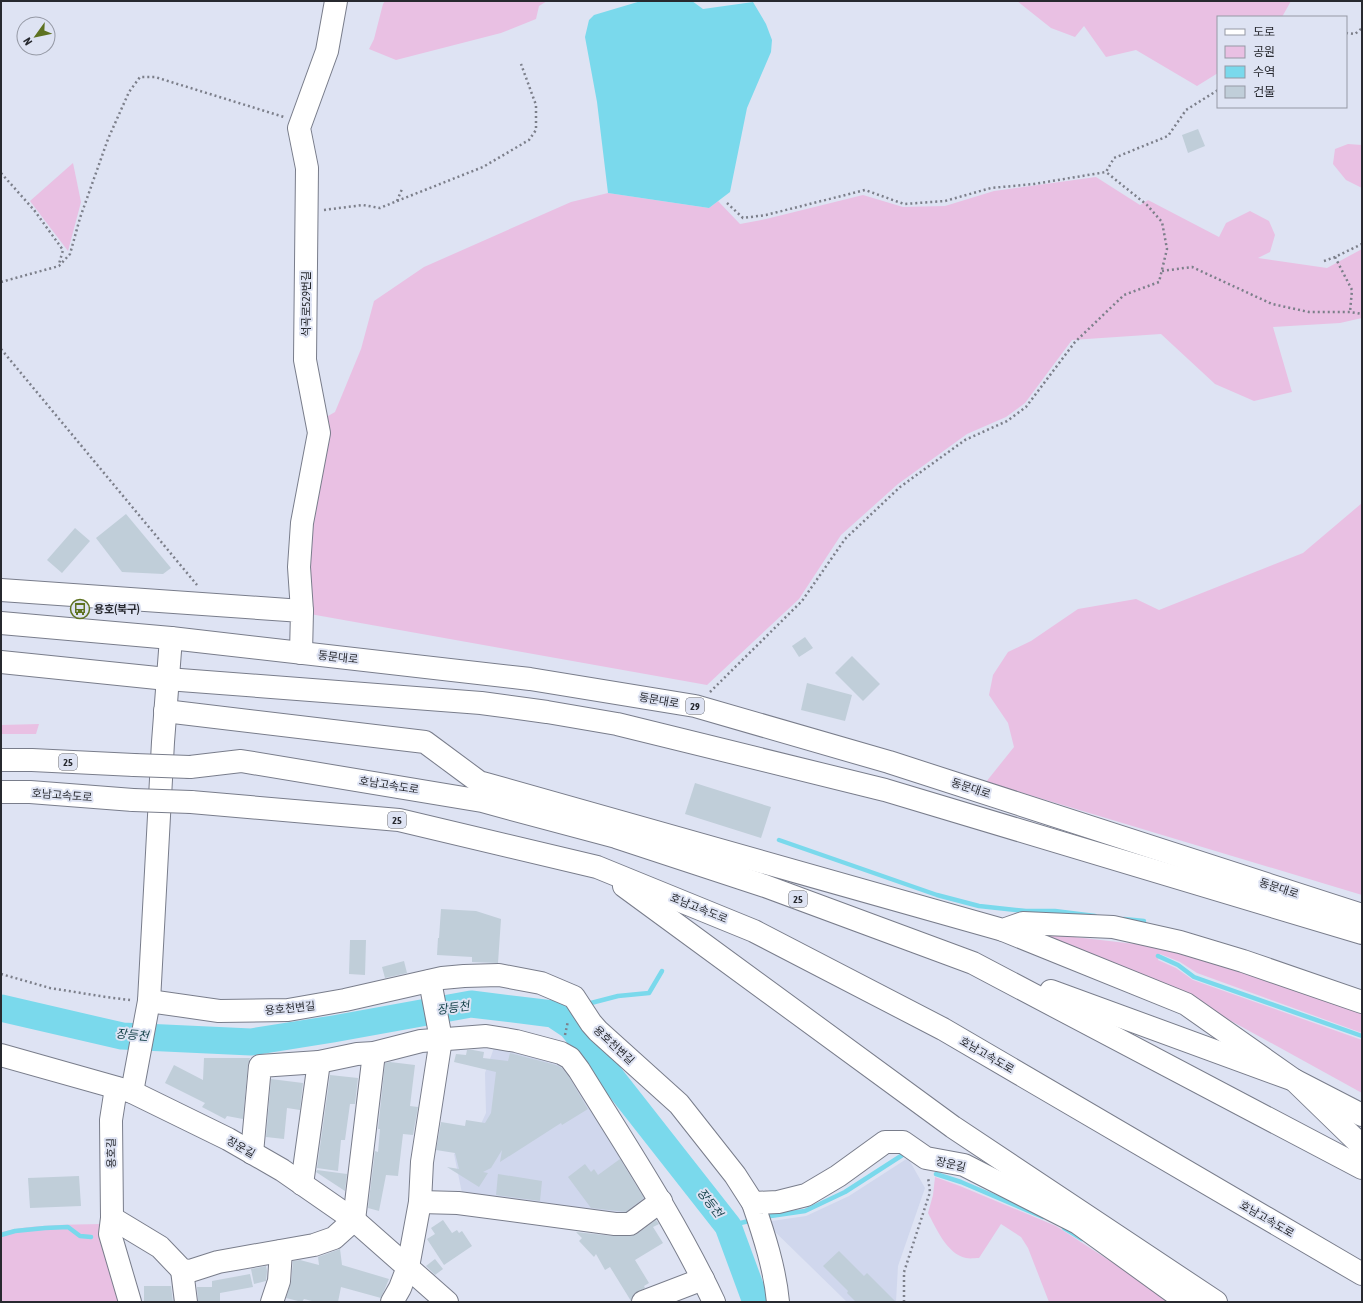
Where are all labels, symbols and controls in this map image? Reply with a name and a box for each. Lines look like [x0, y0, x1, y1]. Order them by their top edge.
north arrow [16, 16, 56, 56]
legend [1217, 16, 1347, 108]
text: 도로 [1253, 25, 1275, 39]
text: N [21, 35, 34, 47]
text: 공원 [1253, 45, 1275, 59]
text: 수역 [1253, 65, 1275, 79]
text: 건물 [1253, 85, 1275, 99]
street label: 석곡로529번길 [300, 271, 312, 337]
bus stop icon: 용호(북구) [69, 598, 91, 620]
place label: 용호(북구) [94, 603, 140, 615]
street label: 동문대로 [317, 649, 359, 665]
street label: 동문대로 [638, 691, 680, 709]
road number: 29 [686, 698, 704, 714]
road number: 25 [59, 754, 77, 770]
street label: 호남고속도로 [358, 774, 420, 796]
street label: 동문대로 [950, 776, 992, 800]
street label: 호남고속도로 [31, 787, 93, 803]
road number: 25 [388, 812, 406, 828]
street label: 동문대로 [1258, 876, 1300, 900]
street label: 호남고속도로 [669, 891, 729, 925]
road number: 25 [789, 891, 807, 907]
water label: 장등천 [436, 998, 472, 1017]
street label: 용호천변길 [264, 999, 316, 1017]
street label: 용호천변길 [591, 1023, 637, 1067]
water label: 장등천 [115, 1027, 151, 1044]
street label: 호남고속도로 [958, 1035, 1016, 1075]
street label: 장운길 [225, 1134, 257, 1160]
street label: 용호길 [105, 1138, 117, 1168]
street label: 장운길 [935, 1155, 967, 1173]
water label: 장등천 [694, 1186, 727, 1222]
street label: 호남고속도로 [1238, 1199, 1296, 1239]

